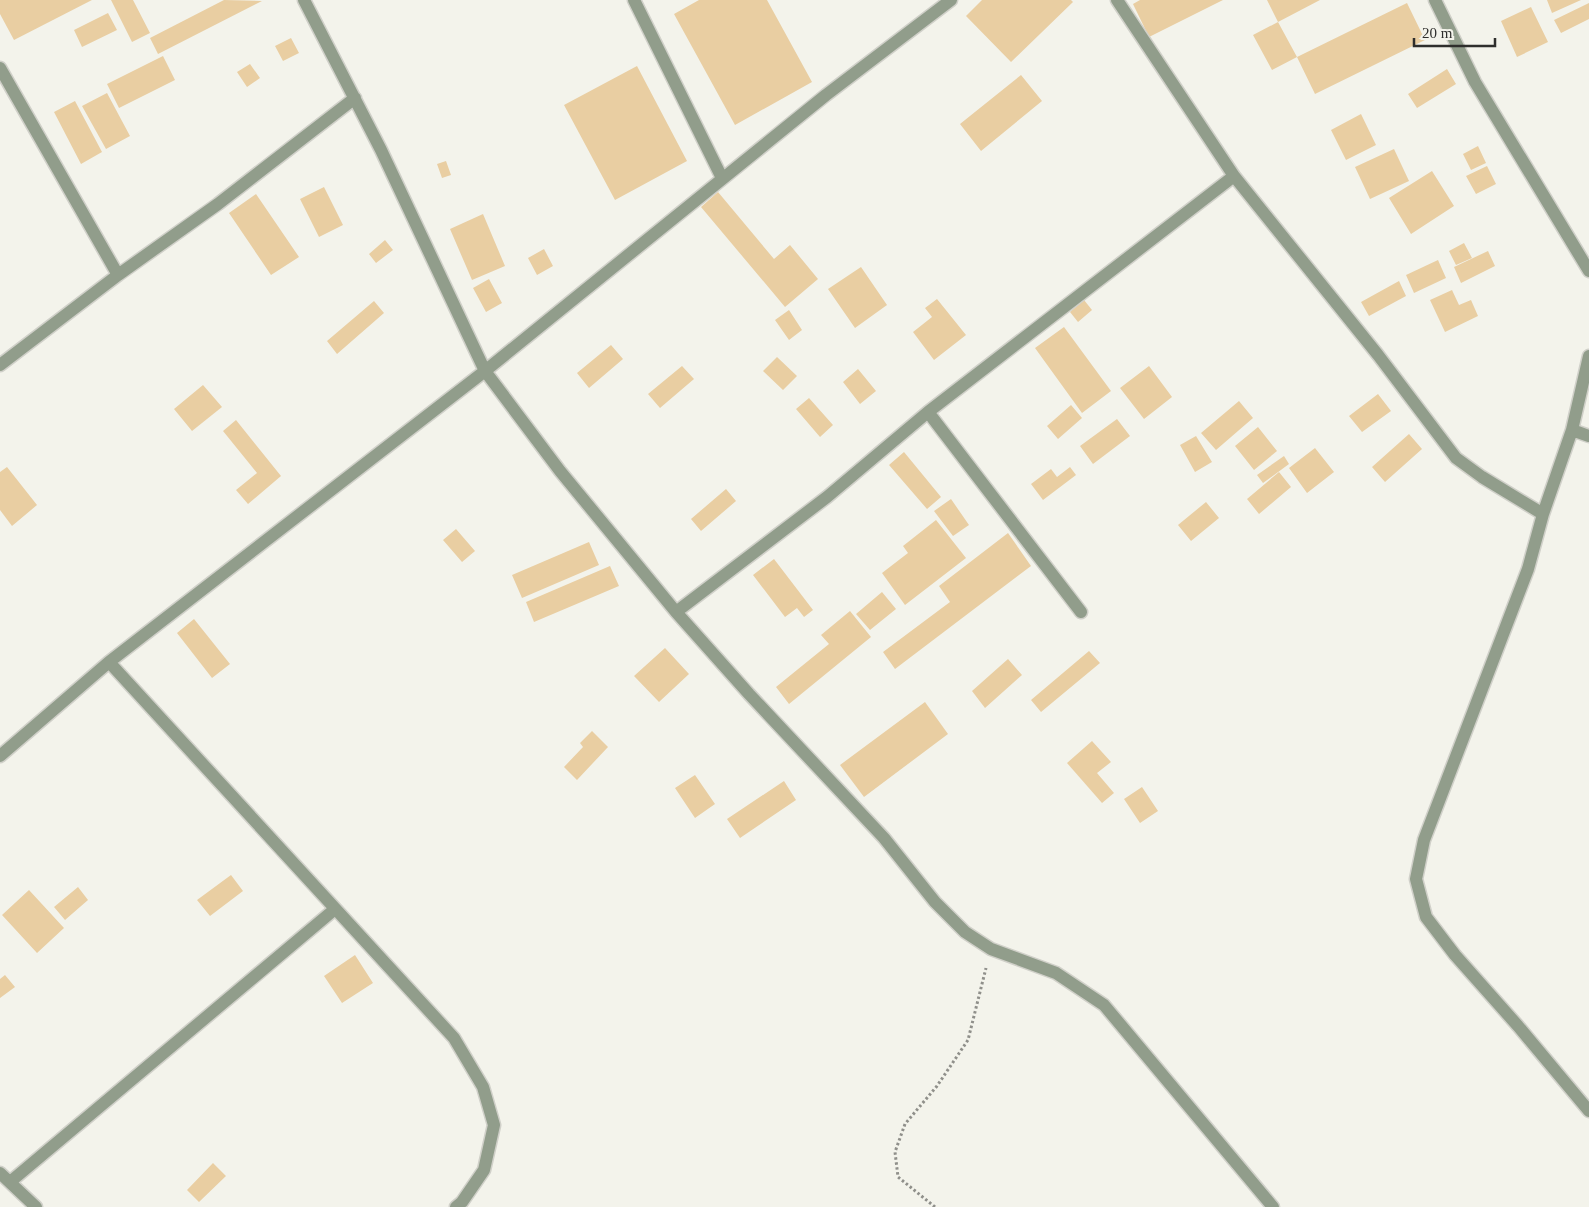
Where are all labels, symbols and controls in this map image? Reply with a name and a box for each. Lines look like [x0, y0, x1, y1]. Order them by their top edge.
scale bar [1414, 15, 1495, 47]
text: 20 m [1422, 25, 1453, 41]

